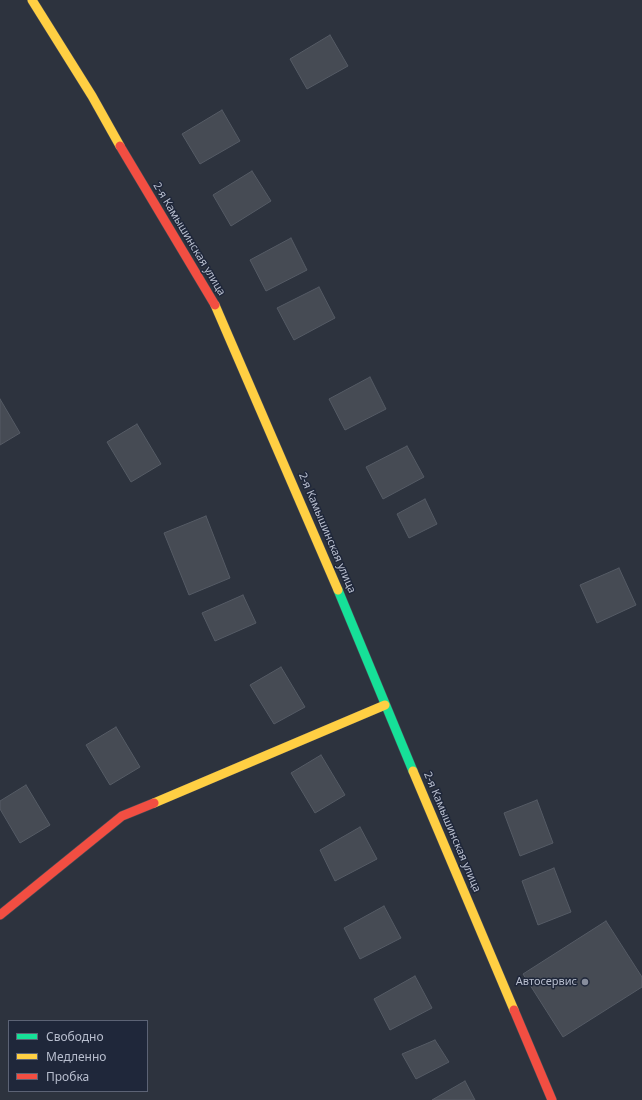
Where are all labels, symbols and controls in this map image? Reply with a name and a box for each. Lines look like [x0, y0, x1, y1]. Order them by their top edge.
street label: 2-я Камышинская улица [150, 180, 228, 298]
street label: 2-я Камышинская улица [296, 471, 358, 595]
street label: 2-я Камышинская улица [421, 770, 483, 894]
place label: Автосервис [516, 975, 577, 989]
marker: Автосервис [580, 977, 590, 987]
legend [8, 1020, 148, 1092]
text: Свободно [46, 1028, 104, 1045]
text: Медленно [46, 1048, 106, 1065]
text: Пробка [46, 1068, 89, 1085]

